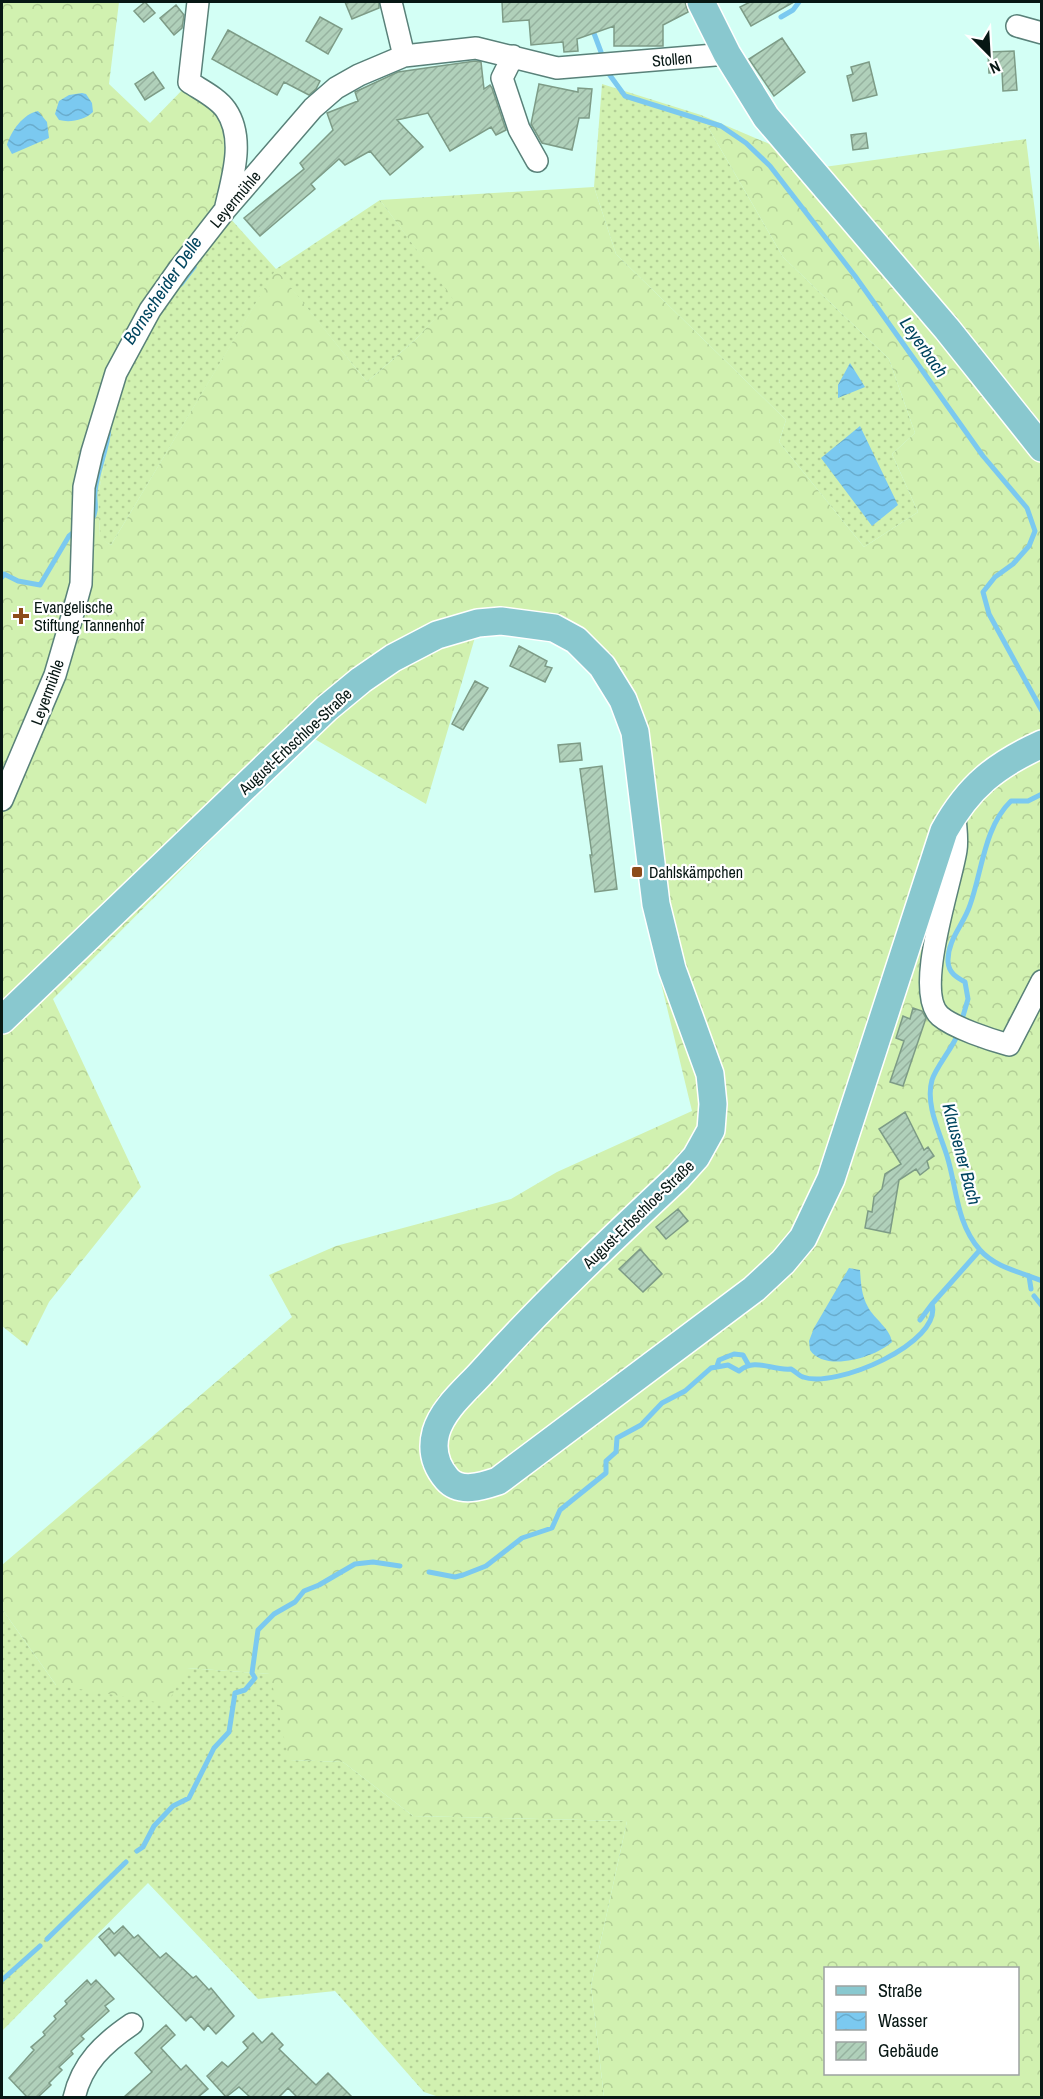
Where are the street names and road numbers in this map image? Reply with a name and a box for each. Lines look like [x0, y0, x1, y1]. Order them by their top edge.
street label: Stollen [651, 46, 693, 72]
street label: Leyermühle [205, 166, 265, 232]
street label: Leyermühle [25, 656, 69, 728]
street label: August-Erbschloe-Straße [233, 683, 356, 800]
street label: August-Erbschloe-Straße [577, 1155, 699, 1274]

